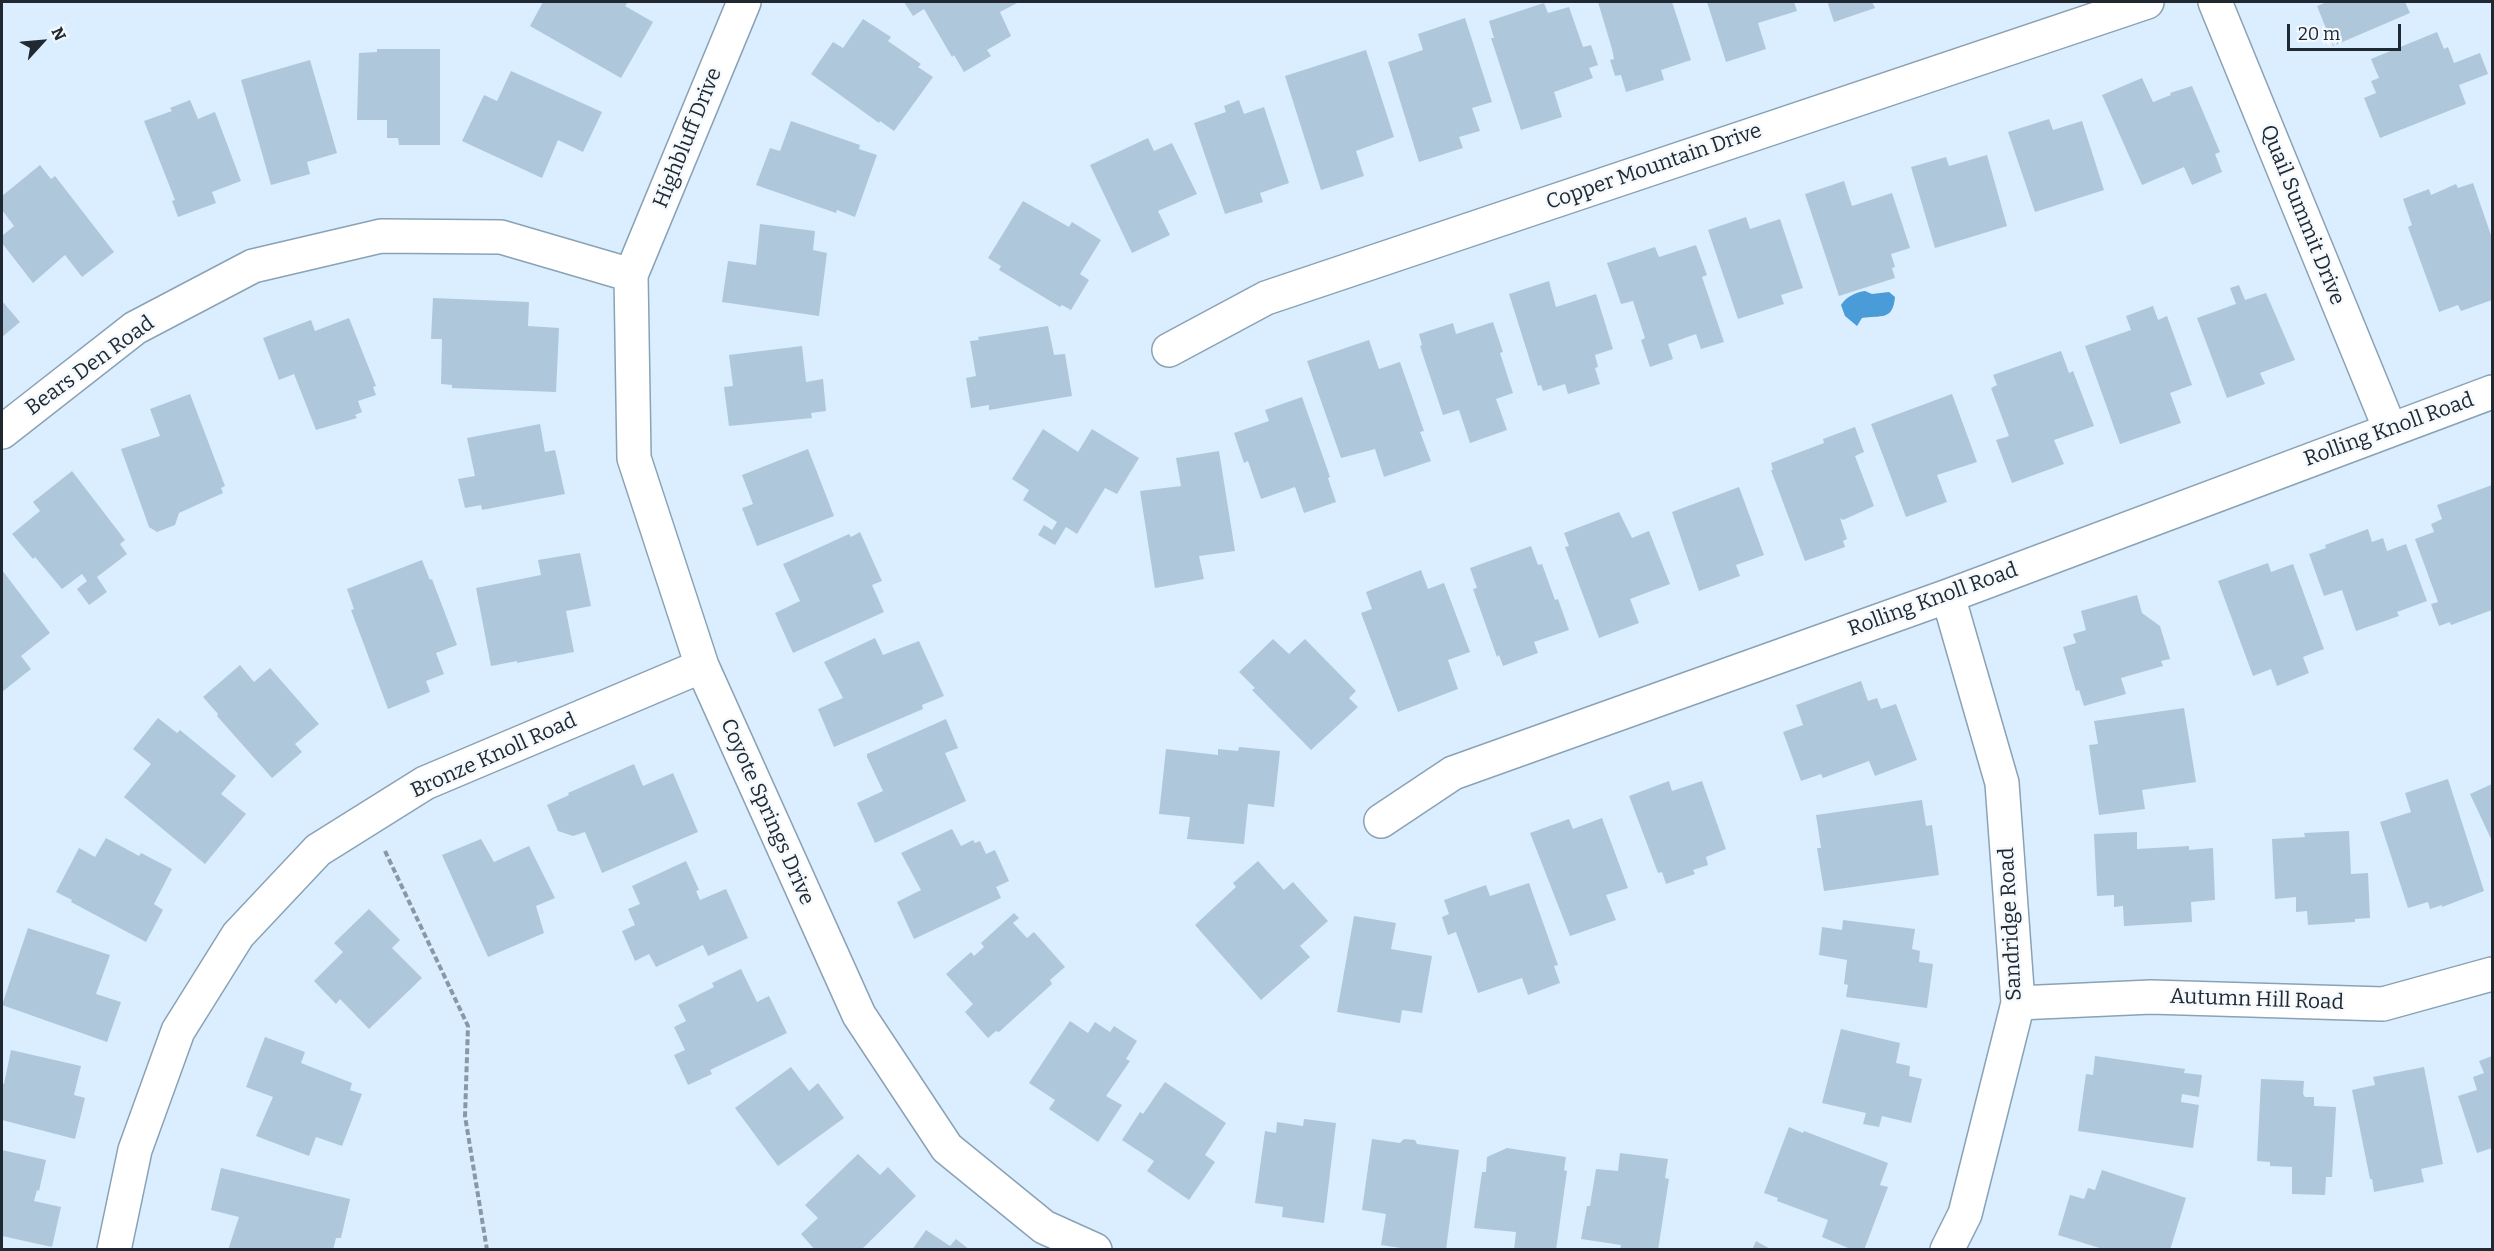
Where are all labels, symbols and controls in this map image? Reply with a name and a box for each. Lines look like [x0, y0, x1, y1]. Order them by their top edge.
north arrow [12, 12, 72, 72]
scale bar [2290, 12, 2404, 50]
text: 20 m [2298, 23, 2340, 45]
text: N [47, 24, 70, 44]
street label: Highbluff Drive [648, 64, 728, 212]
street label: Copper Mountain Drive [1543, 118, 1765, 216]
street label: Quail Summit Drive [2254, 121, 2350, 309]
street label: Bears Den Road [21, 311, 159, 421]
street label: Rolling Knoll Road [2301, 388, 2477, 472]
street label: Rolling Knoll Road [1845, 558, 2021, 642]
street label: Bronze Knoll Road [407, 708, 581, 804]
street label: Coyote Springs Drive [715, 715, 819, 909]
street label: Sandridge Road [1994, 847, 2028, 1001]
street label: Autumn Hill Road [2170, 984, 2344, 1016]

